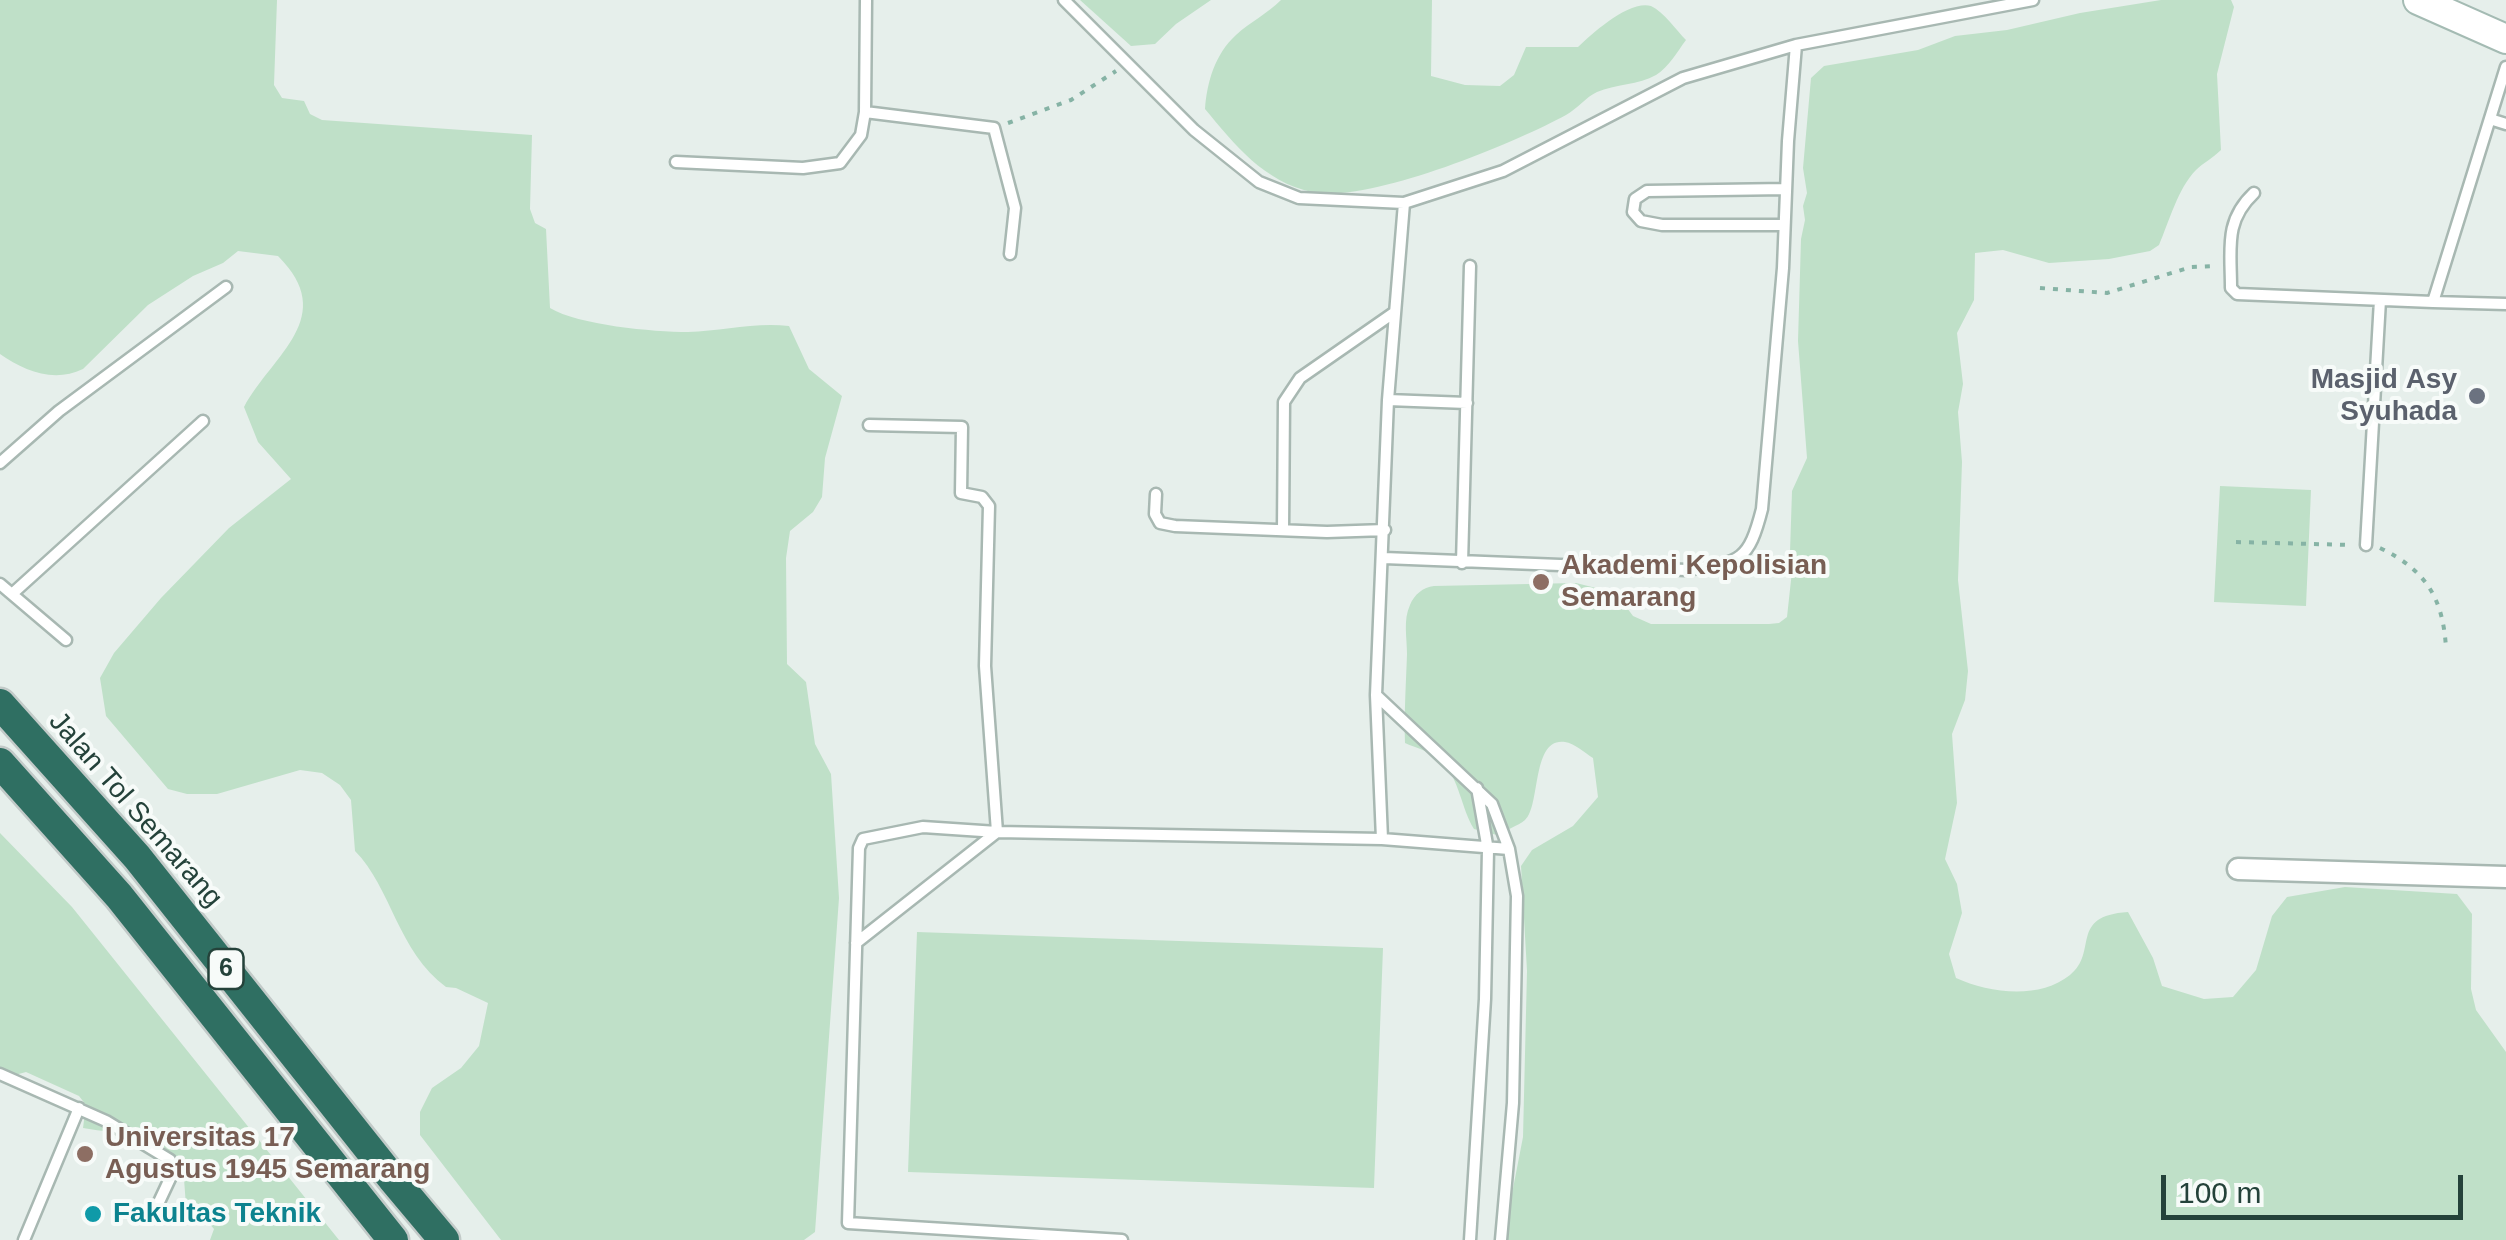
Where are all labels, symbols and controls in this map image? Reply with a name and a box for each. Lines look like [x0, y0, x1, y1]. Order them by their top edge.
place label: Masjid Asy Syuhada [2311, 363, 2457, 429]
marker: Masjid Asy Syuhada [2466, 385, 2488, 407]
place label: Akademi Kepolisian Semarang [1561, 549, 1827, 615]
marker: Akademi Kepolisian Semarang [1530, 571, 1552, 593]
street label: Jalan Tol Semarang [41, 706, 229, 914]
road number: 6 [208, 949, 244, 989]
place label: Universitas 17 Agustus 1945 Semarang [105, 1121, 430, 1187]
marker: Universitas 17 Agustus 1945 Semarang [74, 1143, 96, 1165]
scale bar [2166, 1155, 2468, 1217]
text: 100 m [2178, 1176, 2261, 1209]
place label: Fakultas Teknik [113, 1197, 321, 1231]
marker: Fakultas Teknik [82, 1203, 104, 1225]

